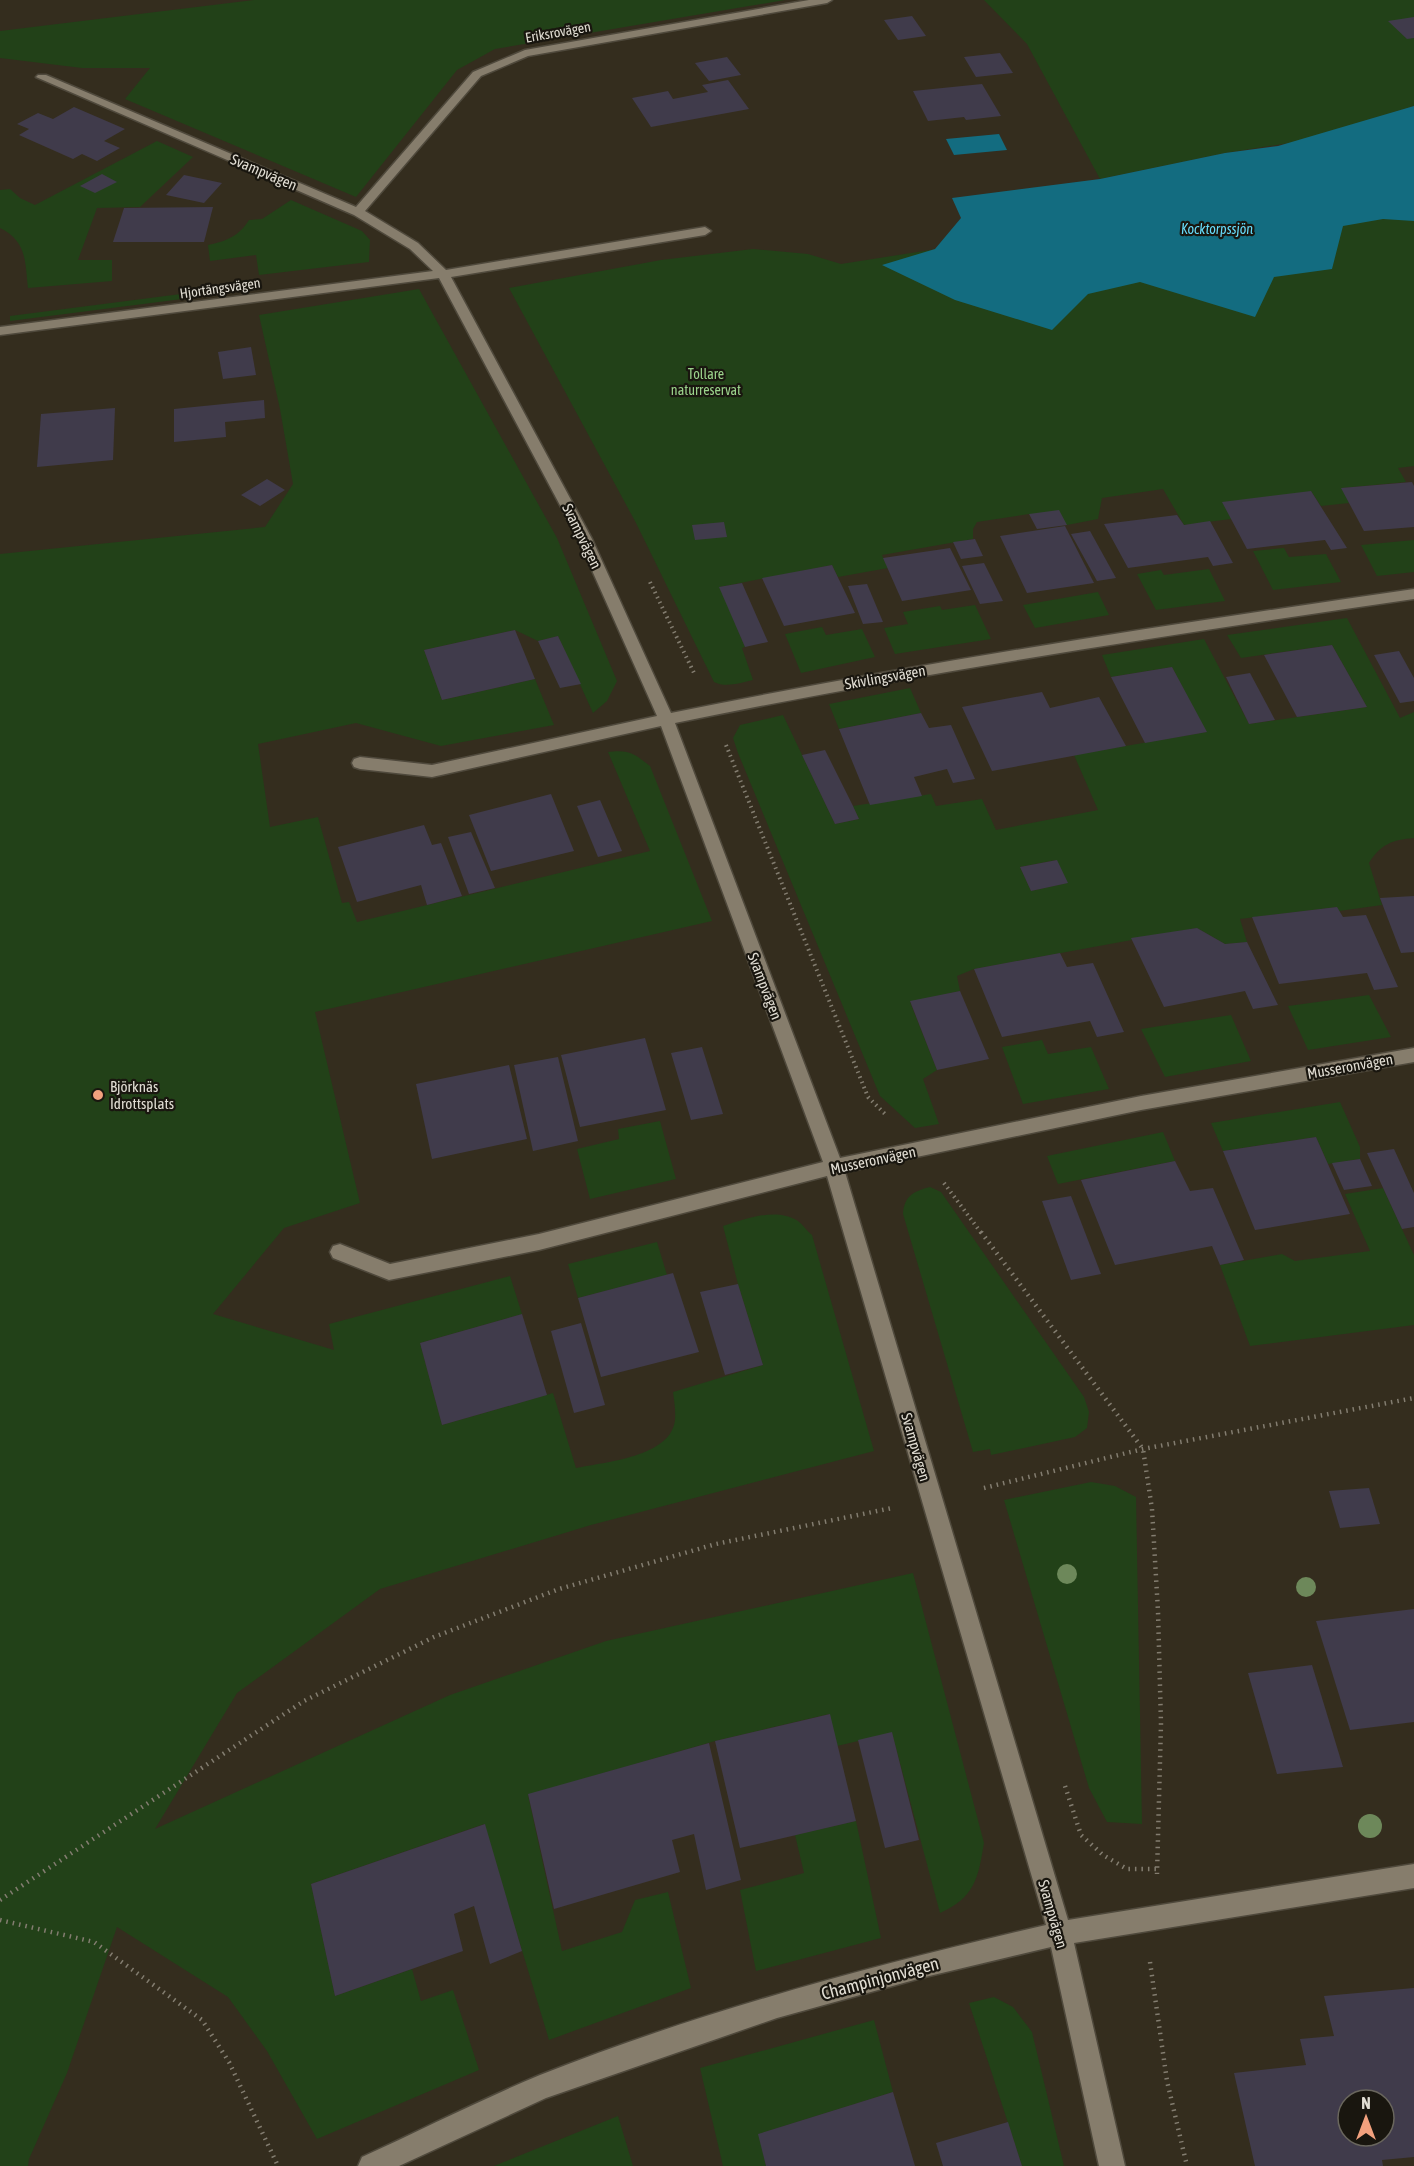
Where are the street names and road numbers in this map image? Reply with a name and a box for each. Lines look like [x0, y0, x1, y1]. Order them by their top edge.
street label: Eriksrovägen [524, 18, 592, 46]
street label: Svampvägen [228, 150, 300, 194]
street label: Hjortängsvägen [179, 274, 261, 302]
street label: Svampvägen [559, 501, 605, 571]
street label: Skivlingsvägen [843, 662, 927, 692]
street label: Svampvägen [744, 950, 786, 1022]
street label: Musseronvägen [1306, 1050, 1394, 1082]
street label: Musseronvägen [829, 1143, 917, 1177]
street label: Svampvägen [898, 1411, 934, 1483]
street label: Svampvägen [1035, 1878, 1071, 1950]
street label: Champinjonvägen [819, 1952, 941, 2004]

